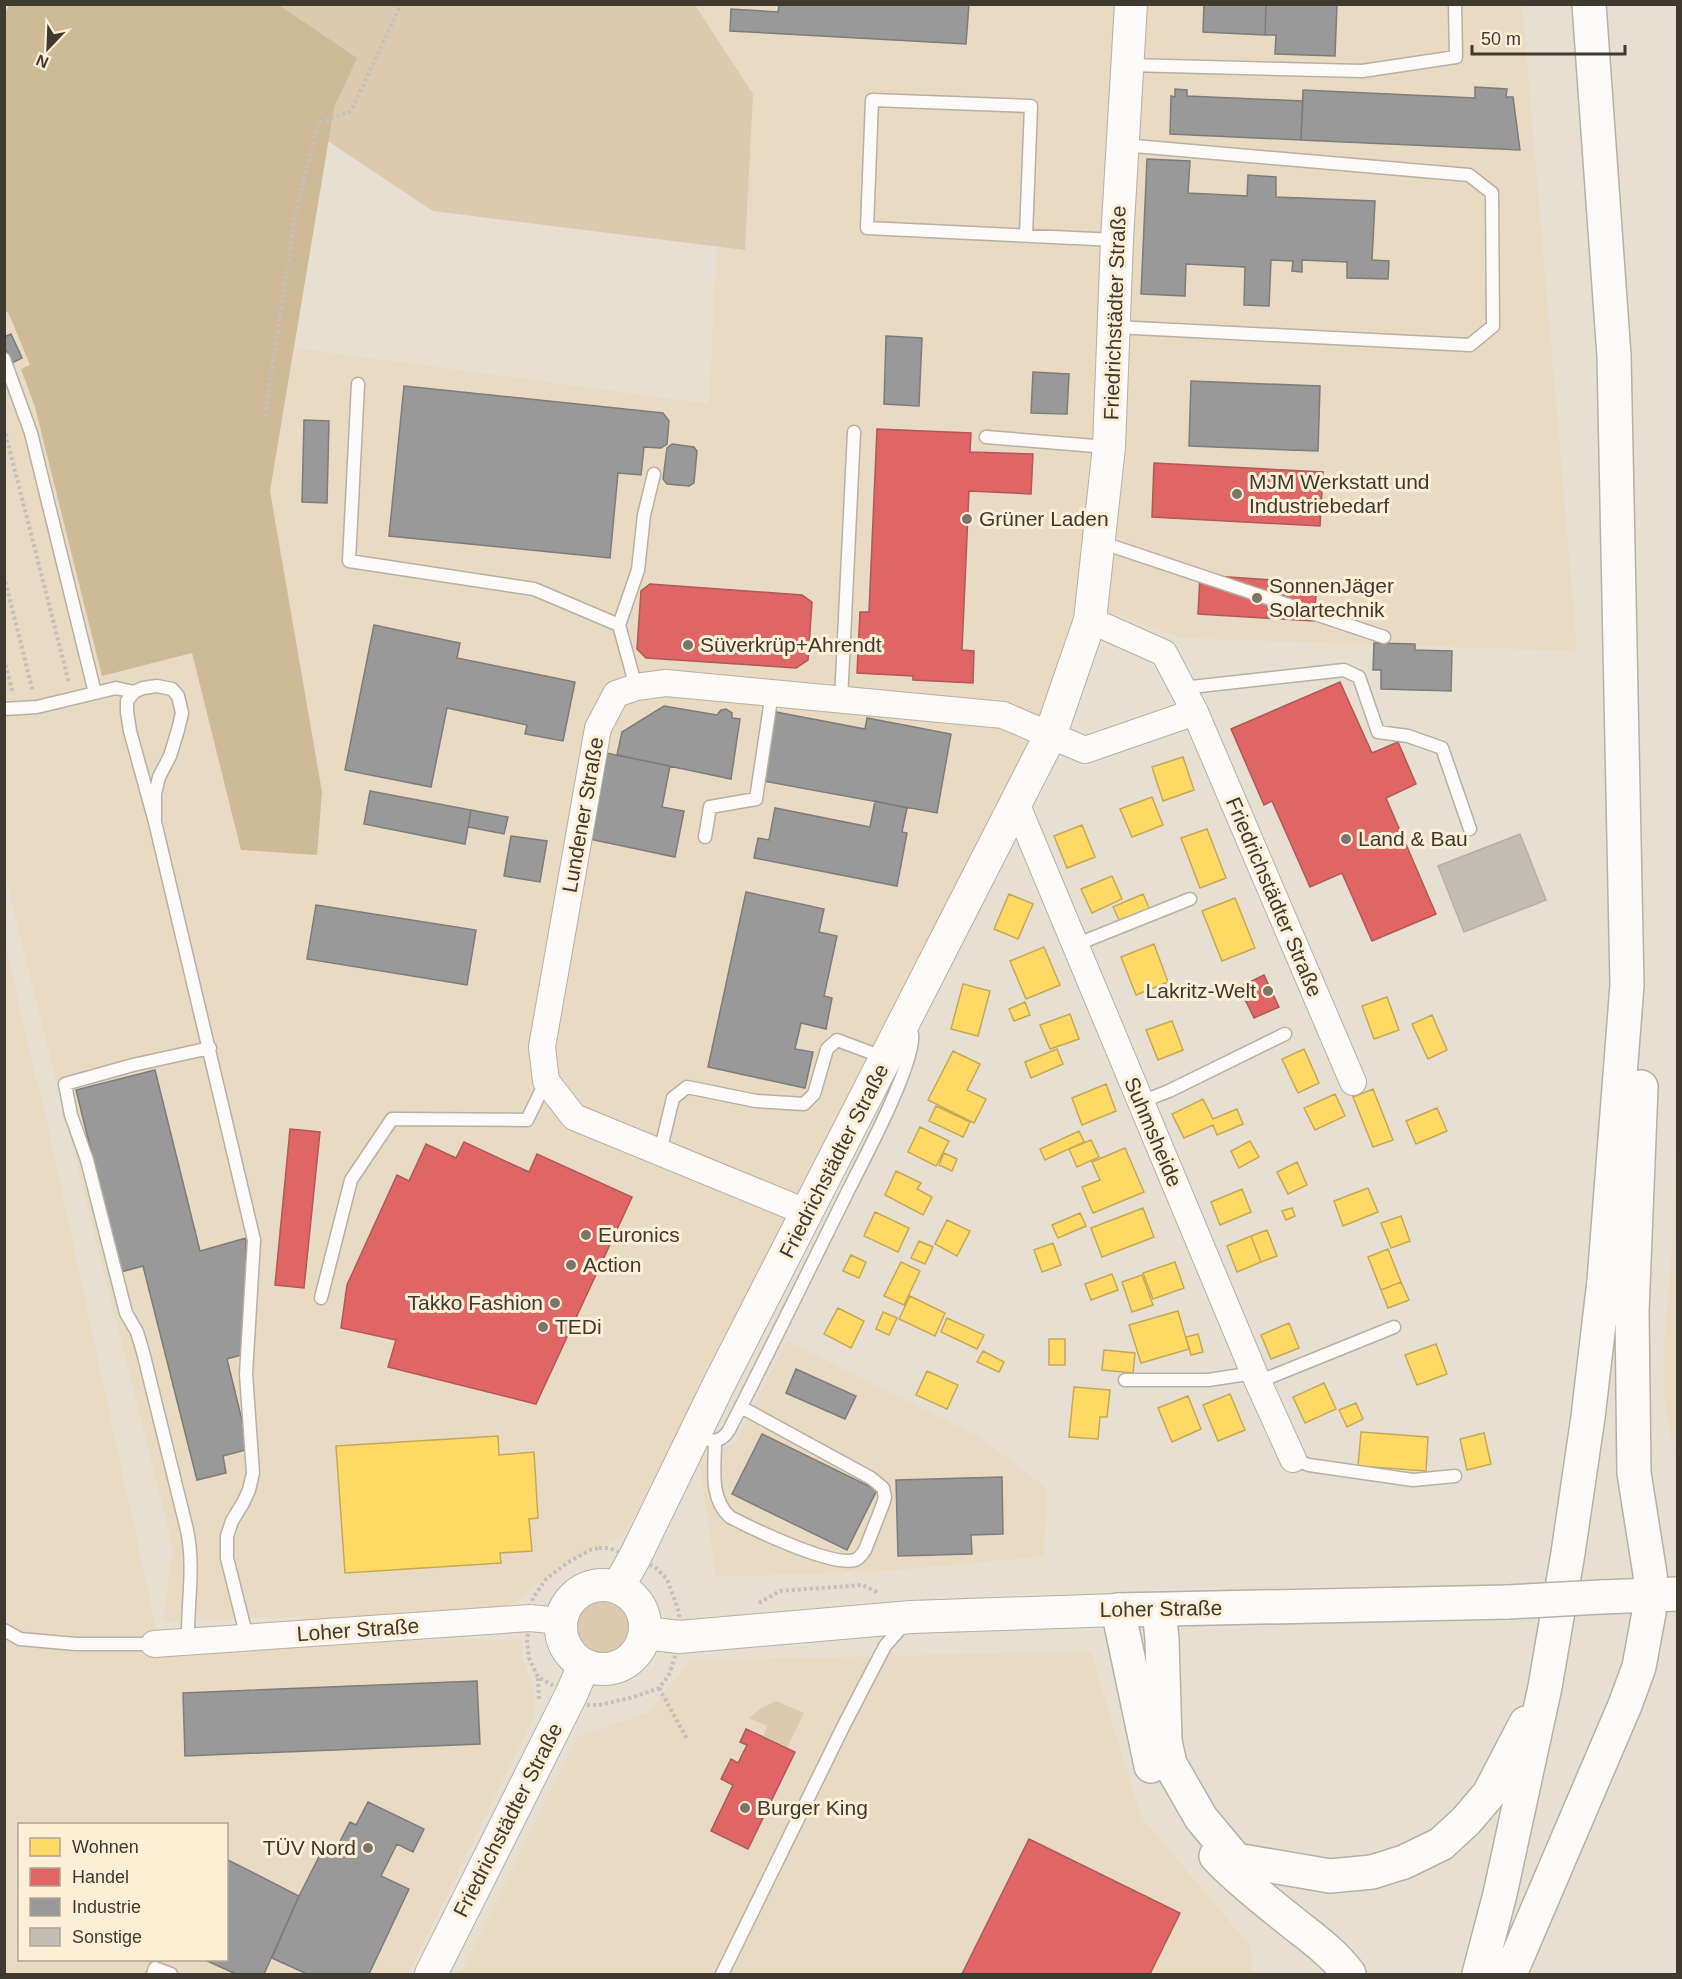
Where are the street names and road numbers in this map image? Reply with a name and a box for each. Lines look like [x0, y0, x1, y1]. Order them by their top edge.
street label: Friedrichstädter Straße [1099, 205, 1130, 421]
street label: Lundener Straße [557, 735, 608, 895]
street label: Friedrichstädter Straße [1222, 793, 1327, 1000]
street label: Friedrichstädter Straße [775, 1060, 893, 1262]
street label: Suhmsheide [1120, 1074, 1187, 1190]
street label: Loher Straße [1100, 1596, 1222, 1621]
street label: Loher Straße [296, 1614, 420, 1645]
street label: Friedrichstädter Straße [449, 1719, 567, 1921]

